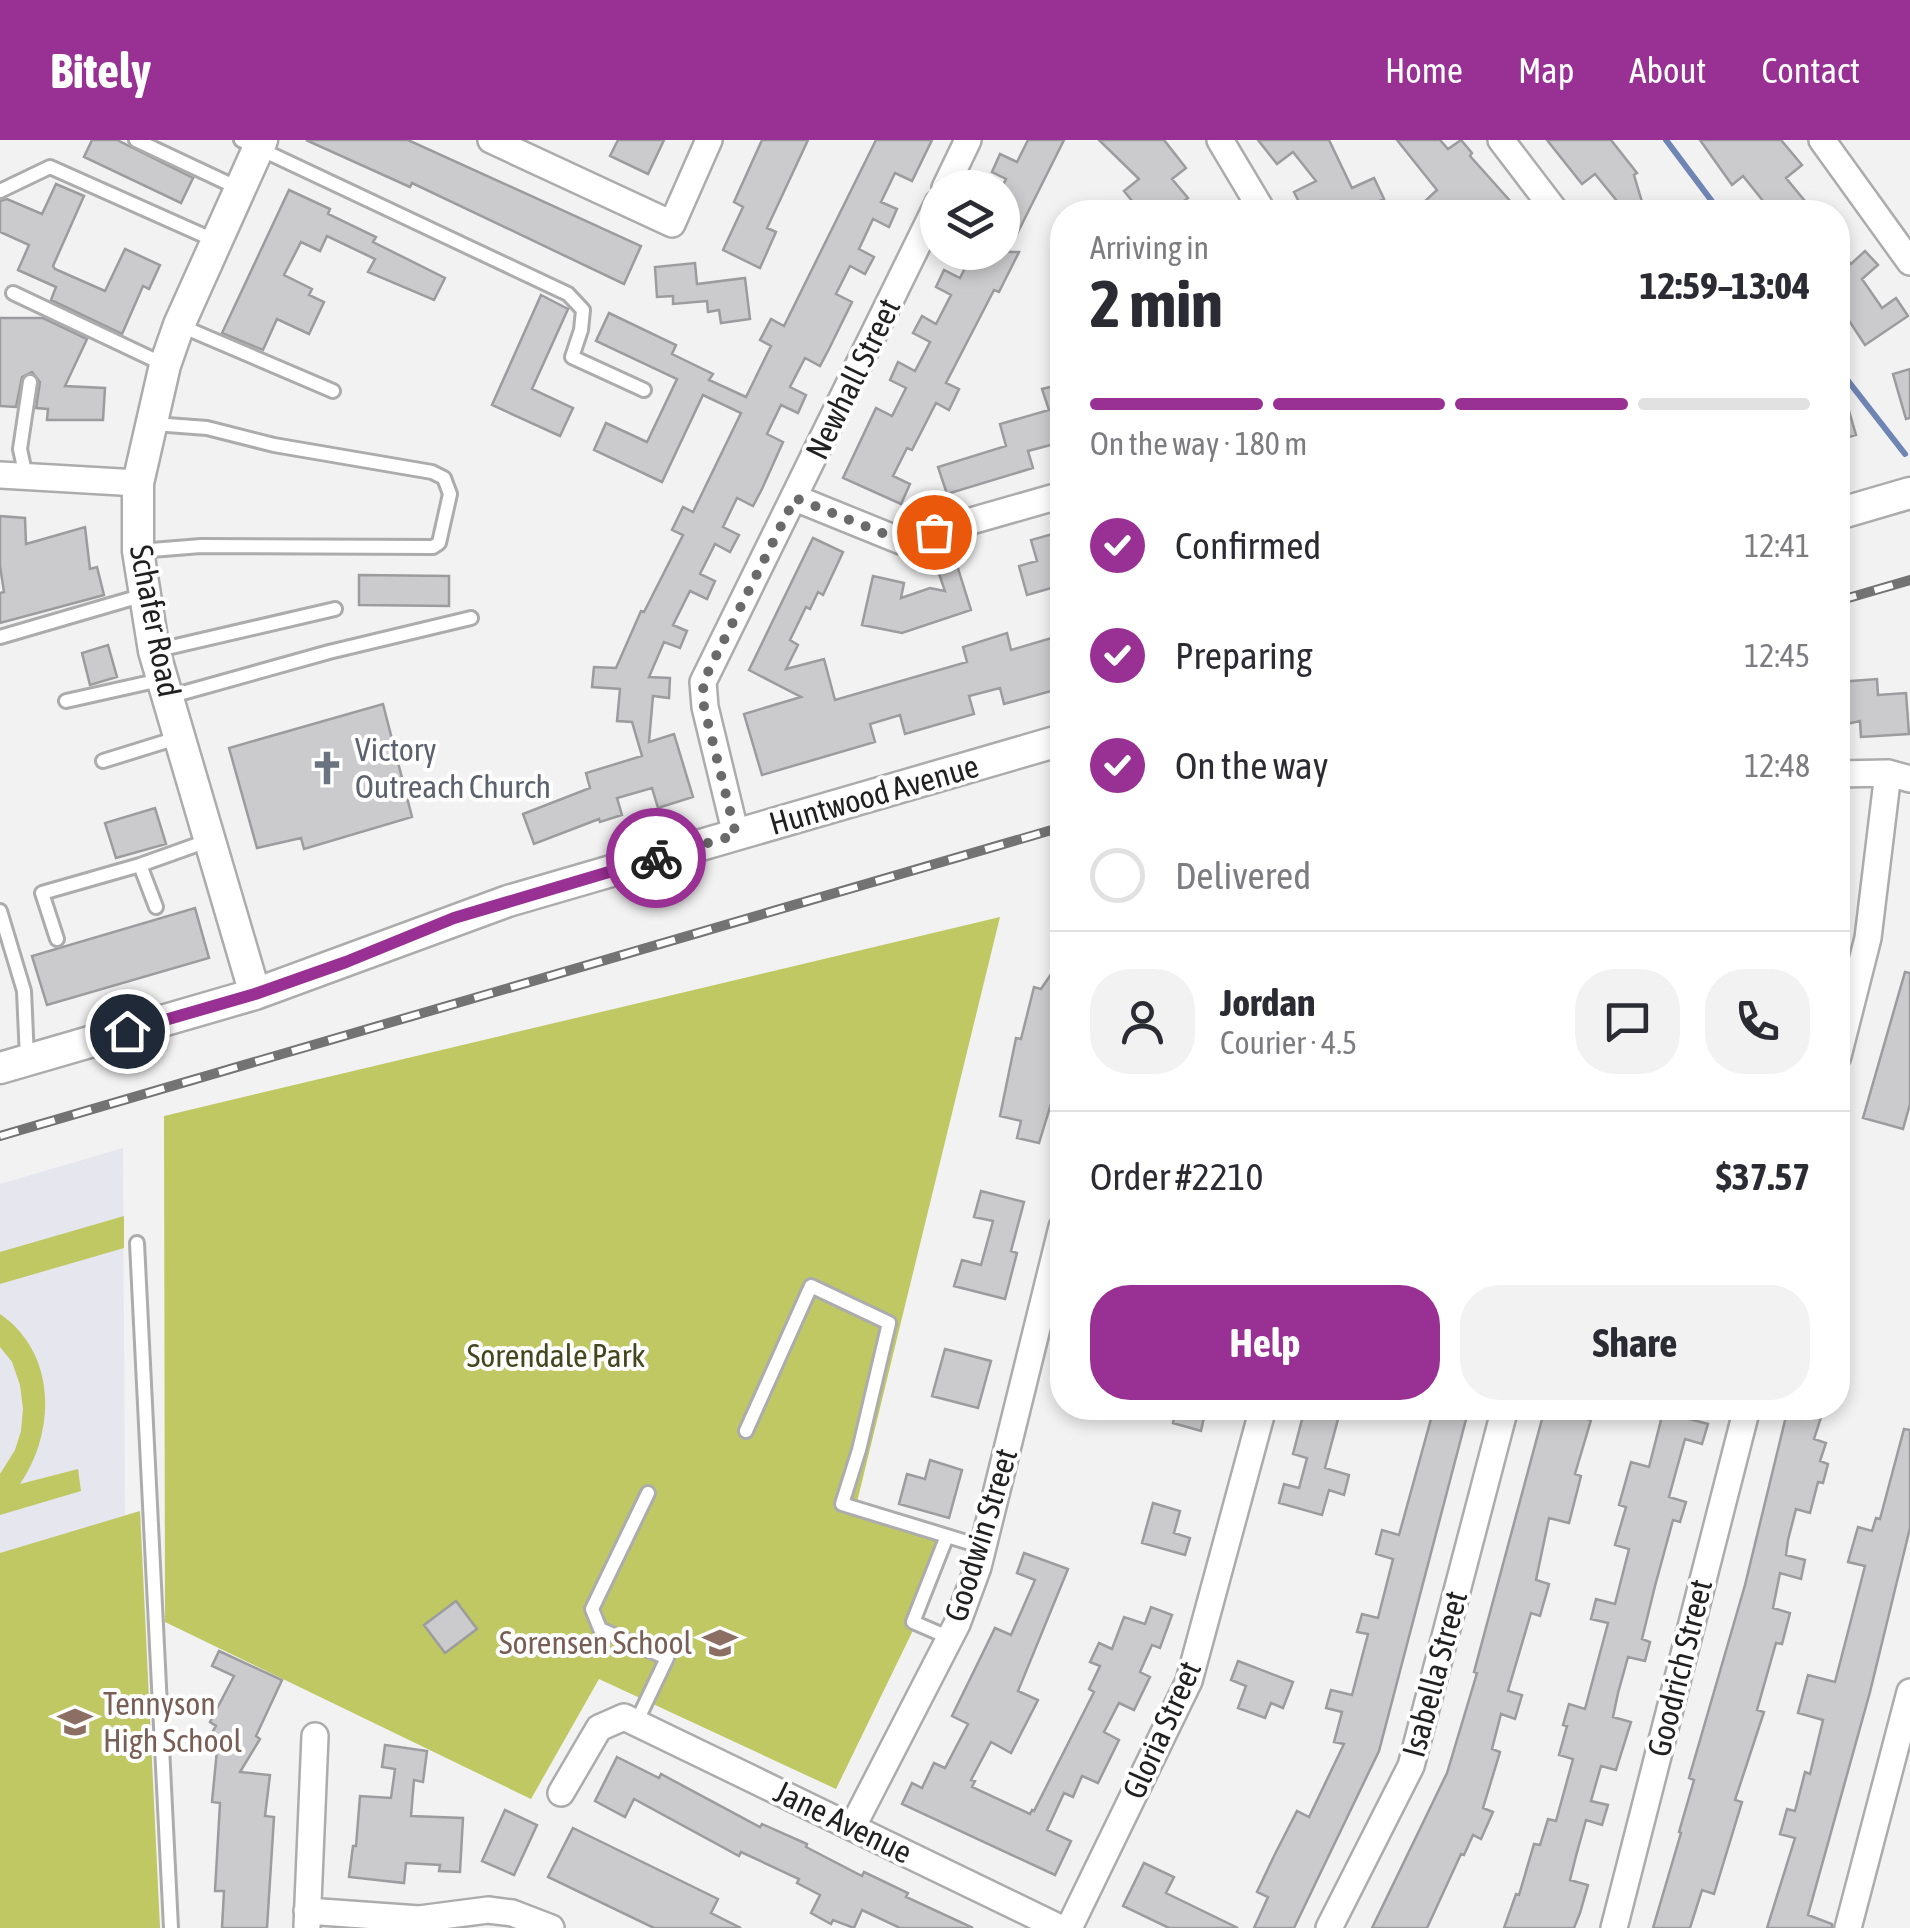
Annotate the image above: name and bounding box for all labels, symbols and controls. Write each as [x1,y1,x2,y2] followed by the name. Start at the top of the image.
[50,43,151,98] text: Bitely
[1385,50,1463,90] text: Home
[1518,50,1574,90] text: Map
[1629,50,1706,90] text: About
[1761,50,1860,90] text: Contact
[920,170,1020,270] map controls
[920,170,1020,270] button: layers
[1090,229,1209,266] text: Arriving in
[1640,264,1810,307] text: 12:59–13:04
[1090,266,1223,341] text: 2 min
[798,292,907,465] street label: Newhall Street
[1090,425,1307,462] text: On the way · 180 m
[892,490,977,575] pin
[907,505,962,560] icon: bag
[1090,518,1145,573] icon: check
[1175,524,1321,567] text: Confirmed
[1744,527,1810,564] text: 12:41
[123,542,188,700] street label: Schafer Road
[1090,628,1145,683] icon: check
[1175,634,1313,677] text: Preparing
[1744,637,1810,674] text: 12:45
[355,731,551,805] place label: Victory Outreach Church
[1090,738,1145,793] icon: check
[1175,744,1328,787] text: On the way
[765,747,983,842] street label: Huntwood Avenue
[1744,747,1810,784] text: 12:48
[308,749,346,787] church icon: Victory Outreach Church
[606,808,706,908] courier
[629,831,684,886] icon: bike
[1175,854,1311,897] text: Delivered
[1090,969,1195,1074] button: person
[1575,969,1680,1074] button: chat
[1705,969,1810,1074] button: phone
[1220,981,1315,1024] text: Jordan
[85,989,170,1074] pin
[100,1004,155,1059] icon: home
[1220,1024,1357,1061] text: Courier · 4.5
[1090,1155,1263,1198] text: Order #2210
[1716,1155,1810,1198] text: $37.57
[1090,1285,1440,1400] button: Help
[1460,1285,1810,1400] button: Share
[467,1337,645,1374] park label: Sorendale Park
[937,1444,1024,1626] street label: Goodwin Street
[1640,1576,1719,1760] street label: Goodrich Street
[1395,1587,1474,1761] street label: Isabella Street
[499,1624,693,1661] place label: Sorensen School
[701,1624,739,1662] school or university icon: Sorensen School
[1115,1655,1208,1804] street label: Gloria Street
[103,1685,242,1759] place label: Tennyson High School
[56,1703,94,1741] school or university icon: Tennyson High School
[769,1772,918,1871] street label: Jane Avenue

